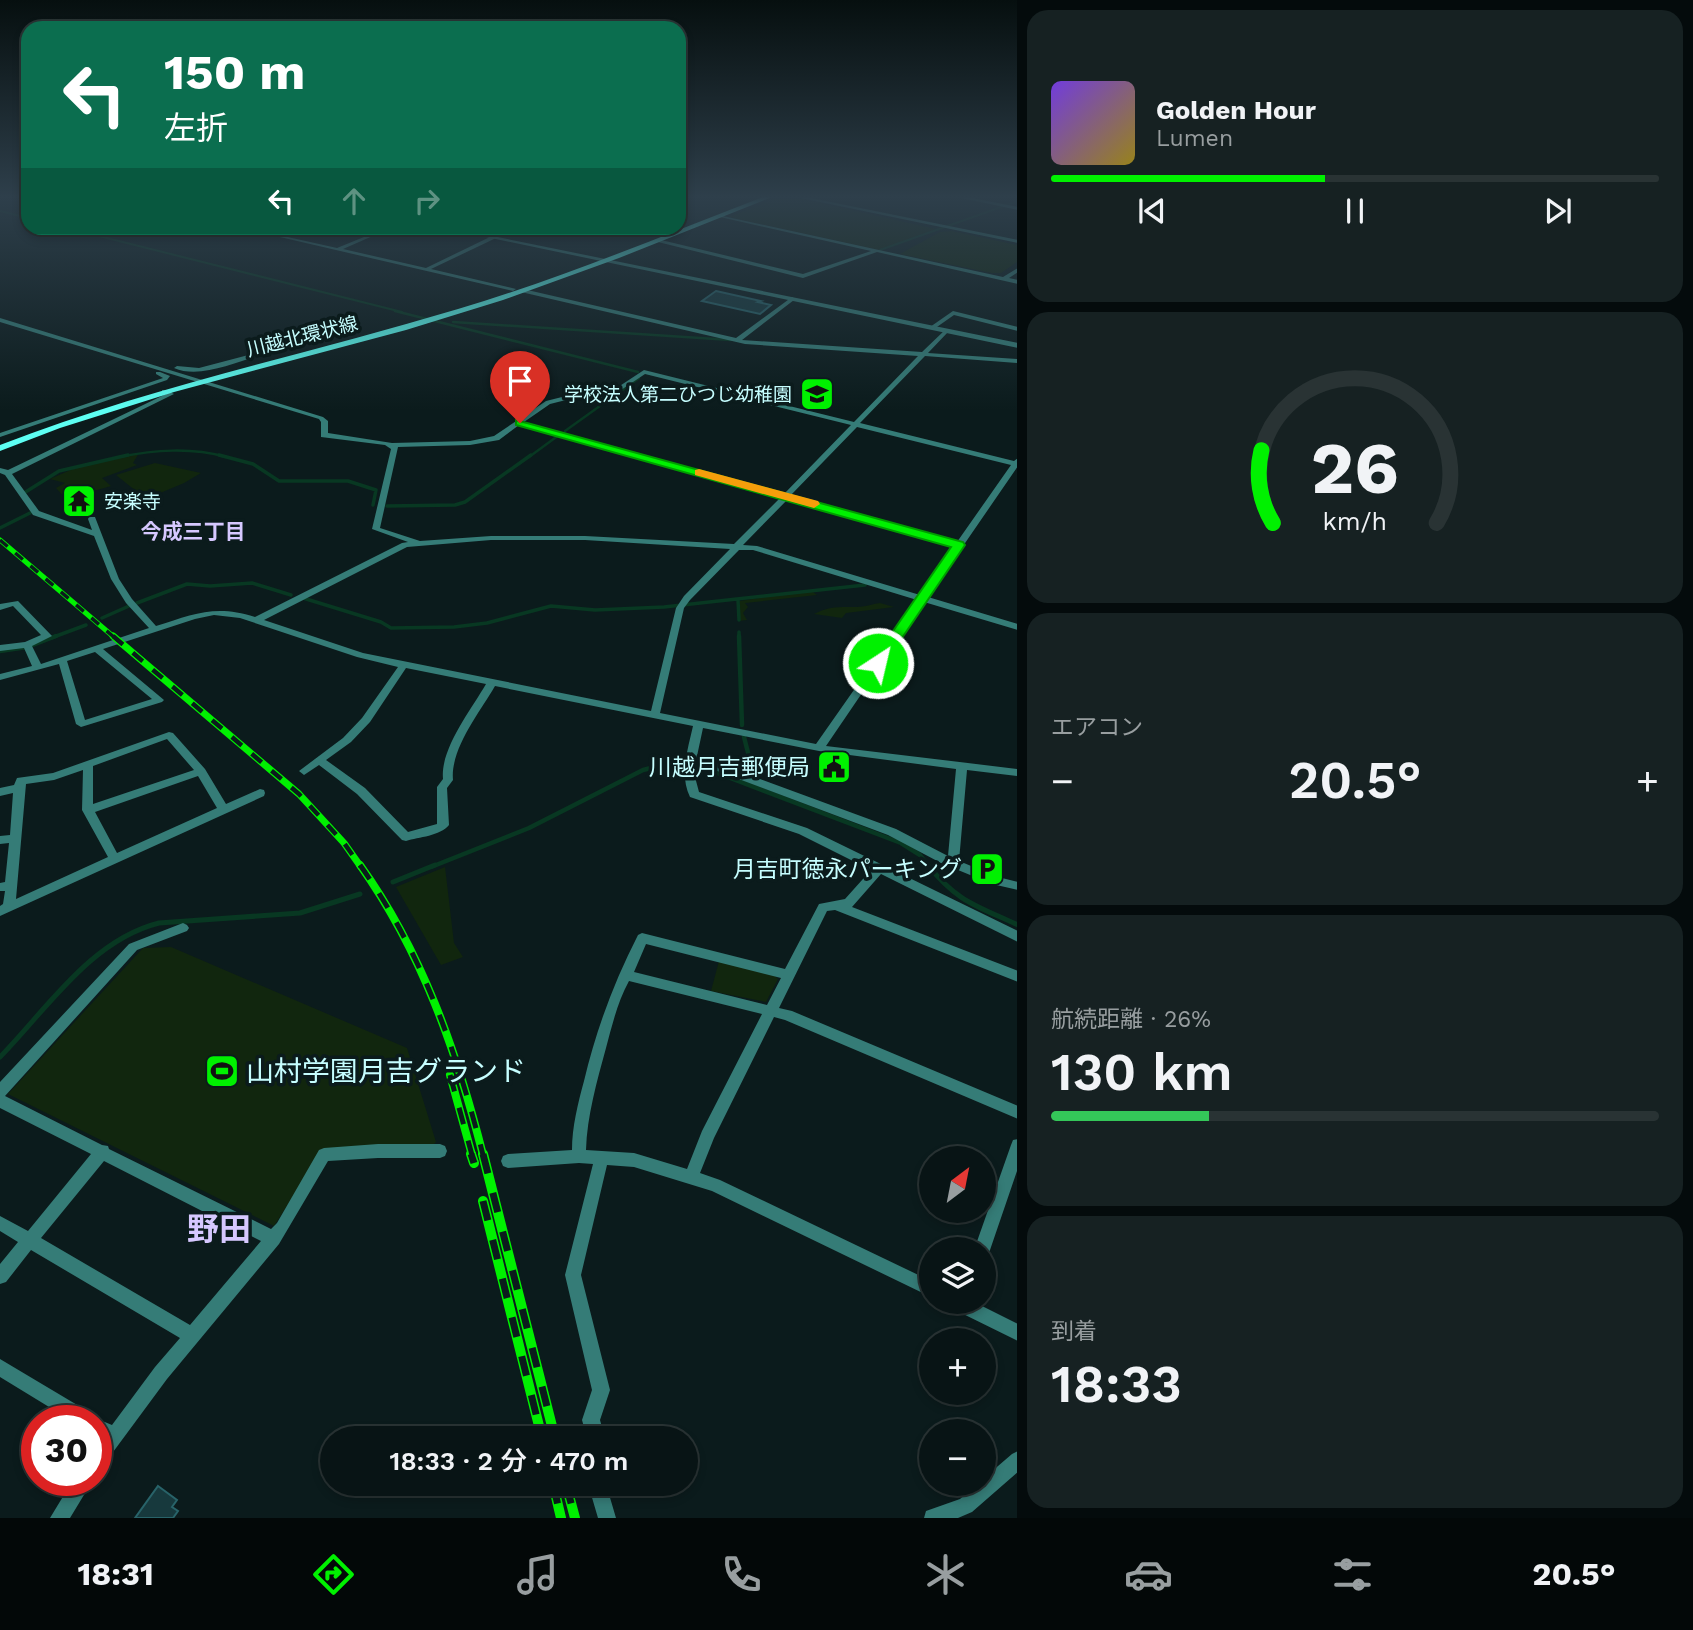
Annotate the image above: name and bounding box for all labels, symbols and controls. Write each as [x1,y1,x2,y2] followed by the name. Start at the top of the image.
[164,43,305,101] text: 150 m
[49,49,140,140] icon: left
[1156,95,1316,125] text: Golden Hour
[164,109,228,147] text: 左折
[1156,125,1233,152] text: Lumen
[262,182,300,220] icon: left
[335,182,373,220] icon: ahead
[408,182,446,220] icon: right
[1133,192,1171,230] icon: previous
[1336,192,1374,230] icon: pause
[1539,192,1577,230] icon: next
[244,312,360,361] street label: 川越北環状線
[490,351,550,423] pin
[501,362,539,400] icon: arrive
[798,375,836,413] school or university icon: 学校法人第二ひつじ幼稚園
[564,383,792,406] place label: 学校法人第二ひつじ幼稚園
[1311,426,1399,512] text: 26
[60,482,98,520] temple icon: 安楽寺
[104,490,161,513] place label: 安楽寺
[1323,507,1387,536] text: km/h
[141,519,246,544] district label: 今成三丁目
[841,626,915,700] position arrow
[1051,714,1143,741] text: エアコン
[815,748,853,786] public building icon: 川越月吉郵便局
[1289,750,1421,811] text: 20.5°
[649,754,810,781] place label: 川越月吉郵便局
[1051,759,1074,803] text: −
[1636,759,1659,803] text: +
[968,850,1006,888] parking icon: 月吉町徳永パーキング
[733,856,962,883] place label: 月吉町徳永パーキング
[1051,1006,1211,1033] text: 航続距離 · 26%
[1051,1042,1233,1103] text: 130 km
[203,1052,241,1090] sports icon: 山村学園月吉グランド
[246,1055,526,1088] place label: 山村学園月吉グランド
[919,1146,996,1223] north arrow
[919,1146,996,1496] map controls
[187,1210,251,1248] district label: 野田
[919,1237,996,1314] button: layers
[1051,1318,1097,1345] text: 到着
[919,1328,996,1405] button: +
[1051,1354,1182,1415] text: 18:33
[21,1405,112,1496] speed limit sign: 30
[919,1419,996,1496] button: −
[390,1446,628,1476] text: 18:33 · 2 分 · 470 m
[309,1550,358,1599] icon: directions
[513,1550,562,1599] icon: music
[717,1550,766,1599] icon: phone
[921,1550,970,1599] icon: climate
[1124,1550,1173,1599] icon: car
[1328,1550,1377,1599] icon: filters
[77,1555,154,1593] text: 18:31
[1532,1555,1615,1593] text: 20.5°

